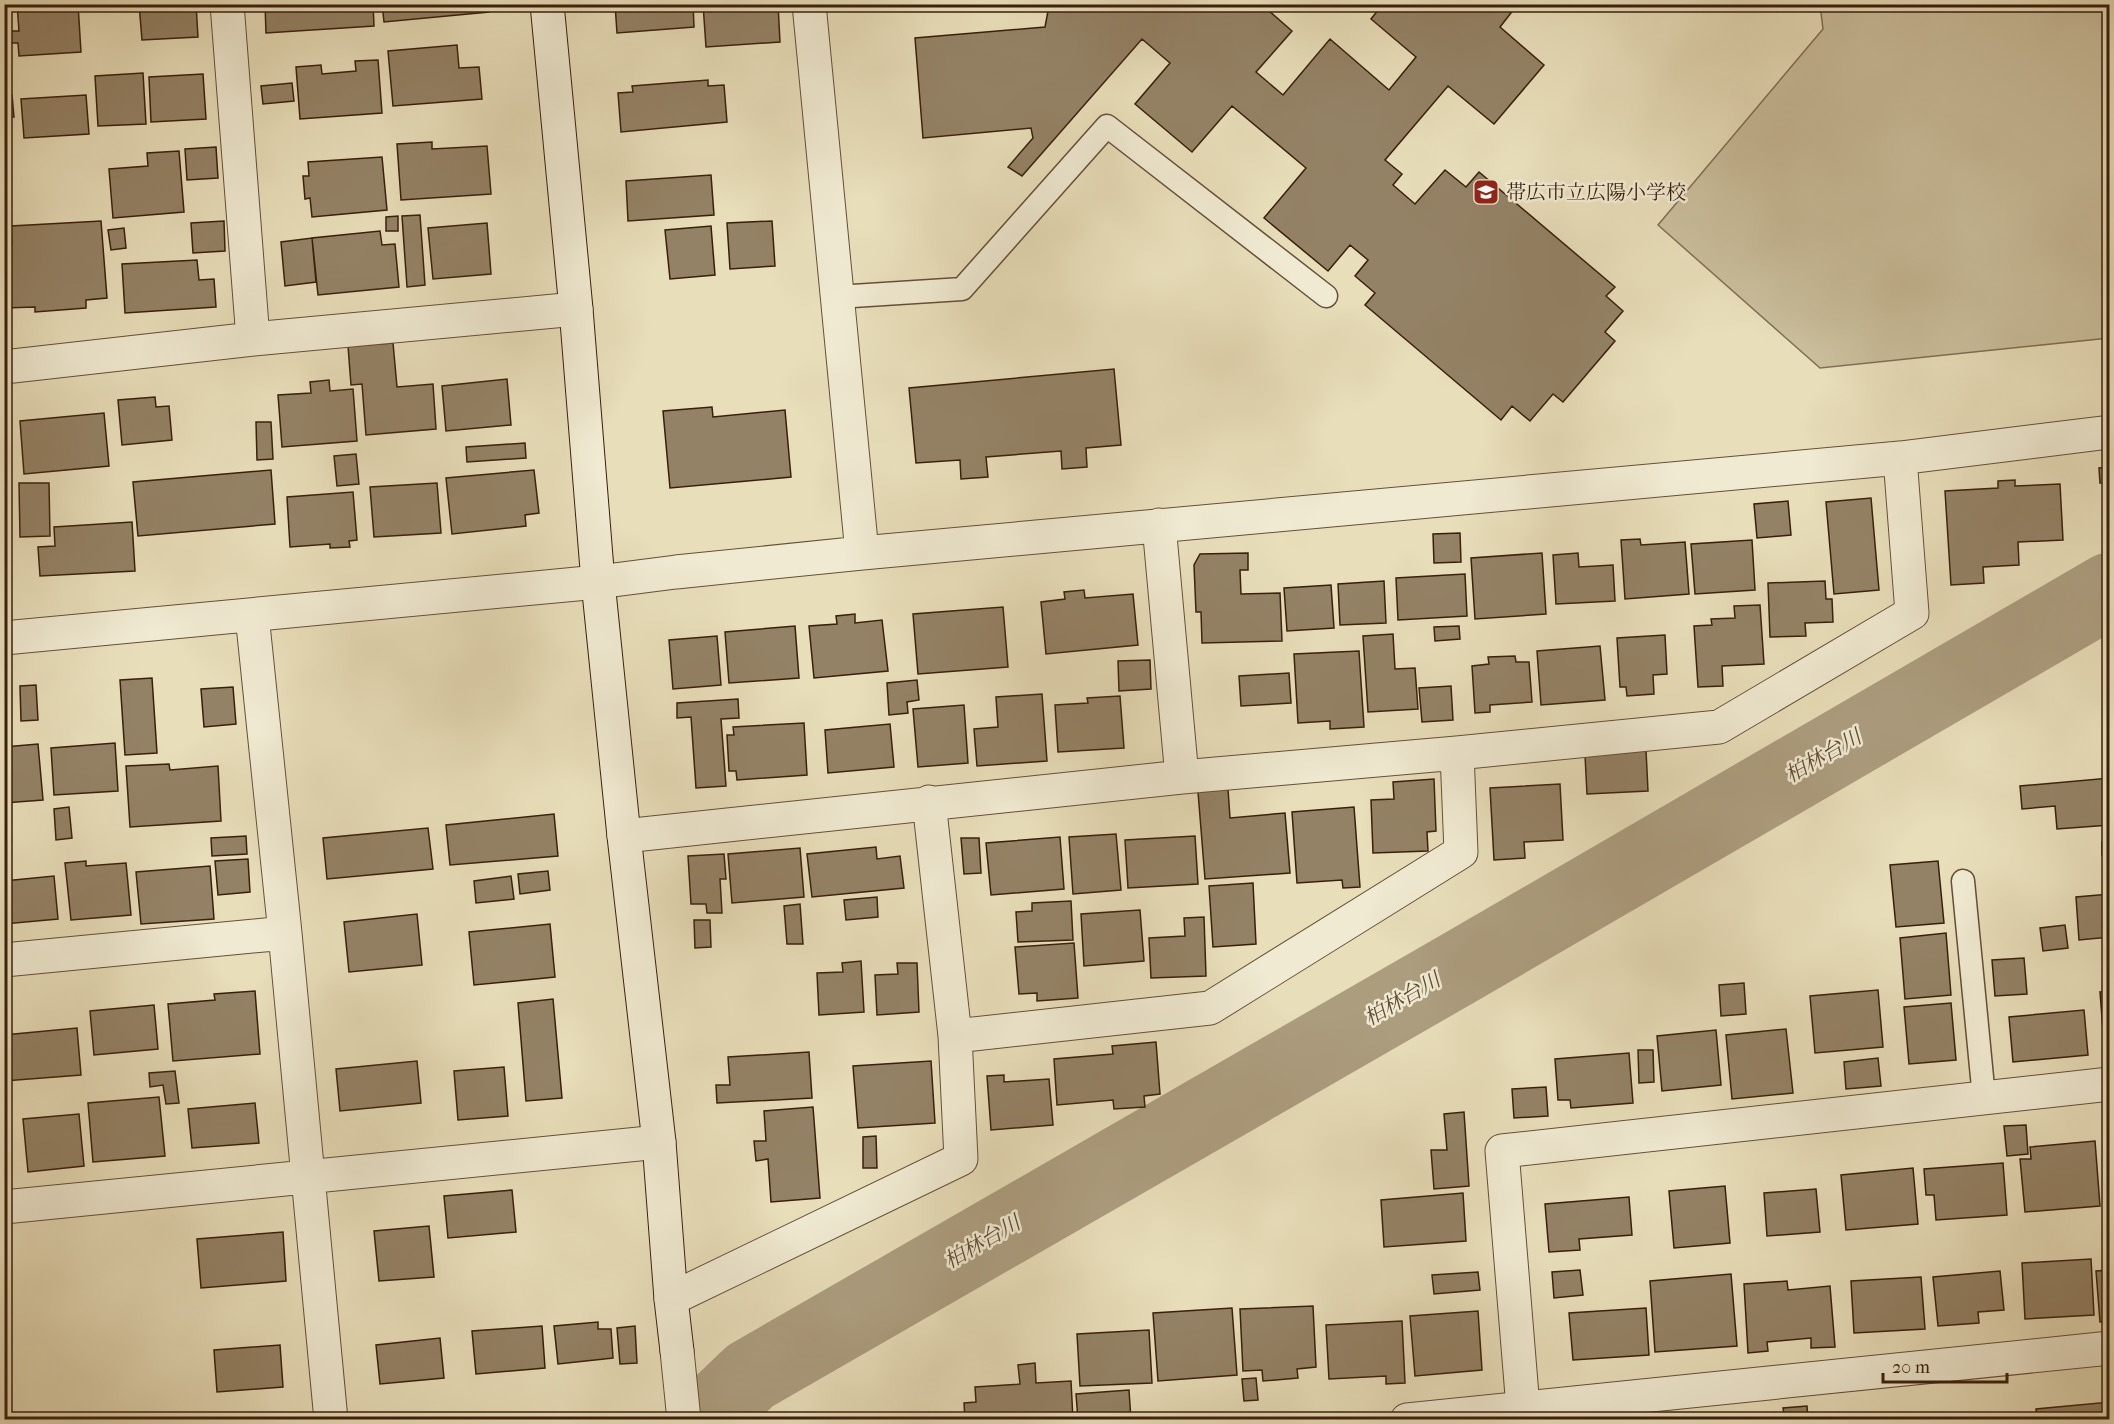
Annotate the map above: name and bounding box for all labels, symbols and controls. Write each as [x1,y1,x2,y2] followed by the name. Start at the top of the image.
[1471,177,1501,207] school or university icon: 帯広市立広陽小学校
[1506,181,1686,204] place label: 帯広市立広陽小学校
[1781,724,1867,787] water label: 柏林台川
[1360,967,1446,1030] water label: 柏林台川
[940,1210,1026,1273] water label: 柏林台川
[1883,1346,2008,1384] scale bar
[1892,1357,1930,1378] text: 20 m

